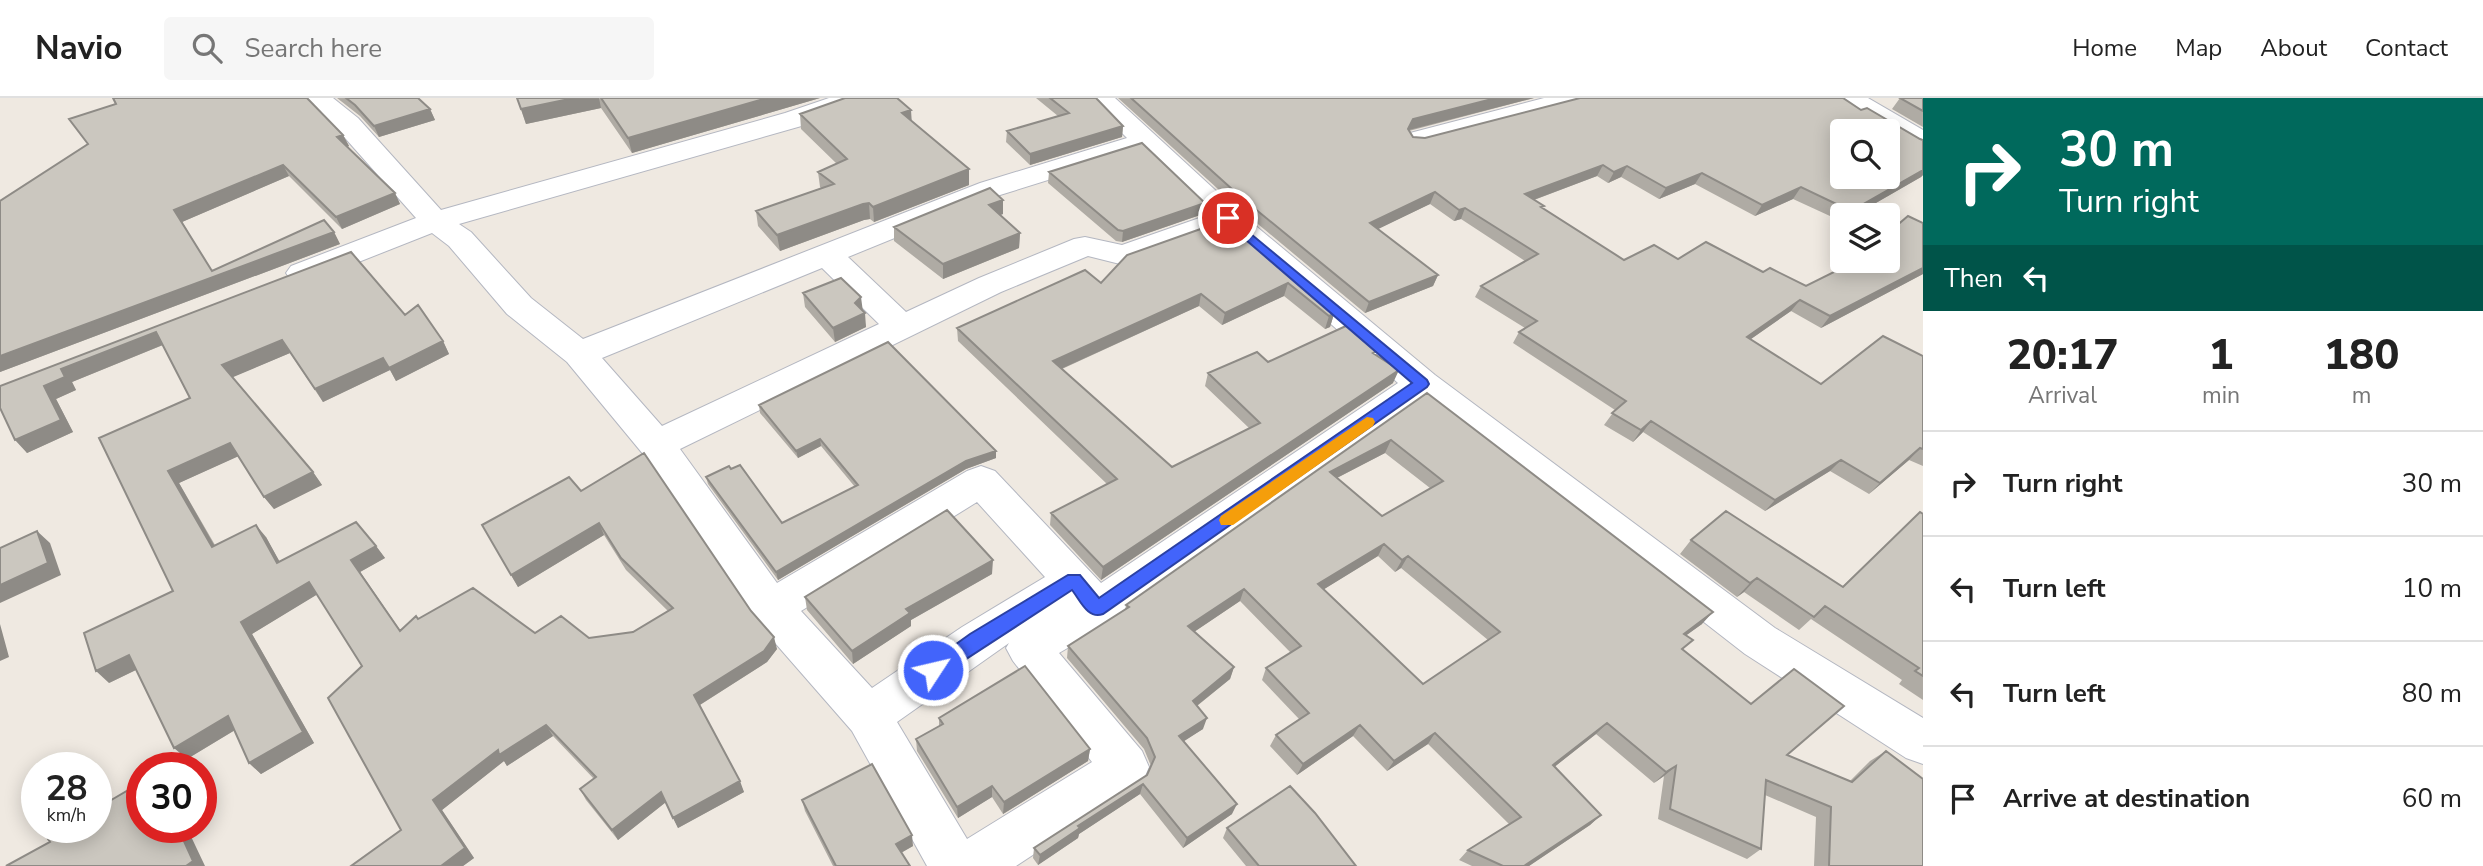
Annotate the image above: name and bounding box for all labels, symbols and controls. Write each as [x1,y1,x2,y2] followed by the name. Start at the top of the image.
[164,17,654,80] search box
[35,26,122,71] text: Navio
[188,29,226,67] icon: search
[244,31,382,66] text: Search here
[2072,32,2137,64] text: Home
[2175,32,2222,64] text: Map
[2260,32,2327,64] text: About
[2365,32,2448,64] text: Contact
[2059,116,2174,183] text: 30 m
[1830,119,1900,273] map controls
[1830,119,1900,189] button: search
[1944,126,2035,217] icon: right
[2059,180,2199,223] text: Turn right
[1198,188,1258,248] pin
[1209,199,1247,237] icon: arrive
[1830,203,1900,273] button: layers
[2017,259,2055,297] icon: left
[1944,261,2003,296] text: Then
[2007,327,2118,384] text: 20:17
[2208,327,2234,384] text: 1
[2324,327,2399,384] text: 180
[2028,380,2097,411] text: Arrival
[2202,380,2240,411] text: min
[2352,380,2371,411] text: m
[1944,465,1982,503] icon: right
[2003,466,2122,501] text: Turn right
[2402,466,2462,501] text: 30 m
[1944,570,1982,608] icon: left
[2003,571,2106,606] text: Turn left
[2402,571,2462,606] text: 10 m
[896,633,970,707] position arrow
[1944,675,1982,713] icon: left
[2003,676,2106,711] text: Turn left
[2402,676,2462,711] text: 80 m
[126,752,217,843] speed limit sign: 30
[45,765,88,812] text: 28
[1944,780,1982,818] icon: arrive
[2003,781,2250,816] text: Arrive at destination
[2402,781,2462,816] text: 60 m
[47,803,86,827] text: km/h

